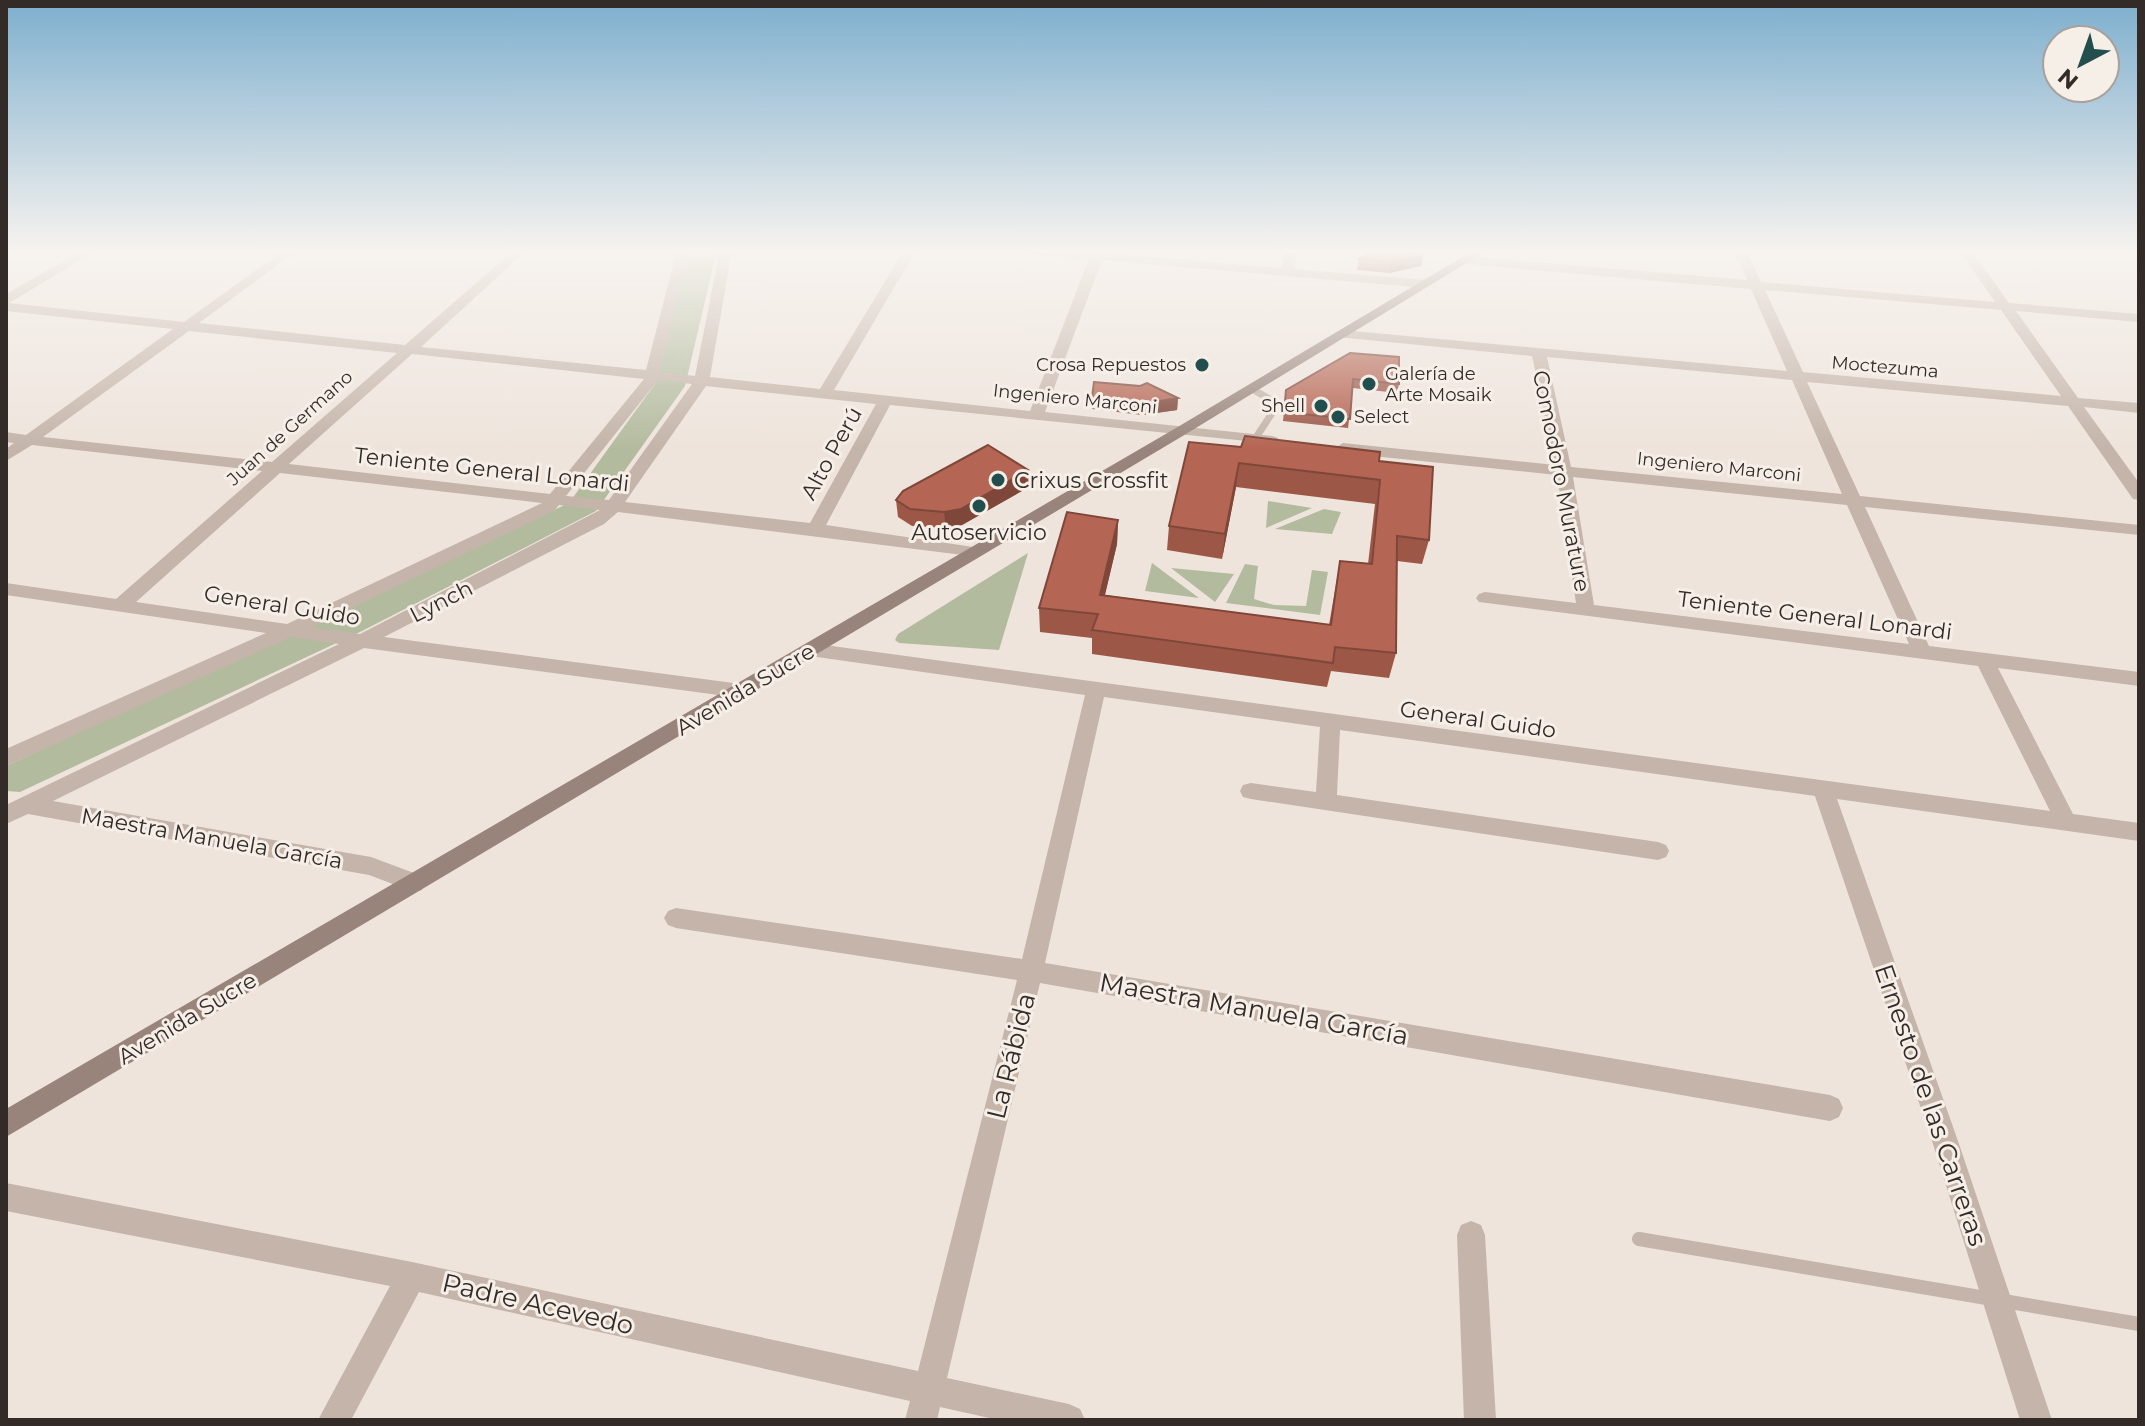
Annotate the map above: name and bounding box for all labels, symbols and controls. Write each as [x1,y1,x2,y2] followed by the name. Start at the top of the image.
[2041,24,2121,104] north arrow
[2053,63,2084,95] text: N
[1831,351,1939,383] street label: Moctezuma
[1036,354,1186,376] place label: Crosa Repuestos
[1193,356,1211,374] marker: Crosa Repuestos
[1385,363,1492,406] place label: Galería de Arte Mosaik
[222,366,357,491] street label: Juan de Germano
[1527,368,1596,594] street label: Comodoro Murature
[1360,375,1378,393] marker: Galería de Arte Mosaik
[992,379,1158,419] street label: Ingeniero Marconi
[1261,395,1305,417] place label: Shell
[1312,397,1330,415] marker: Shell
[795,402,868,504] street label: Alto Perú
[1354,406,1409,428] place label: Select
[1329,408,1347,426] marker: Select
[353,442,631,497] street label: Teniente General Lonardi
[1636,447,1802,487] street label: Ingeniero Marconi
[1014,467,1169,494] place label: Crixus Crossfit
[989,471,1007,489] marker: Crixus Crossfit
[970,497,988,515] marker: Autoservicio
[911,519,1047,546] place label: Autoservicio
[405,574,477,629] street label: Lynch
[202,580,362,631] street label: General Guido
[1676,585,1954,646] street label: Teniente General Lonardi
[671,637,820,741] street label: Avenida Sucre
[1398,695,1558,744] street label: General Guido
[79,802,345,875] street label: Maestra Manuela García
[1868,960,1994,1250] street label: Ernesto de las Carreras
[113,966,262,1070] street label: Avenida Sucre
[1097,966,1411,1052] street label: Maestra Manuela García
[980,990,1042,1122] street label: La Rábida
[439,1266,637,1342] street label: Padre Acevedo

